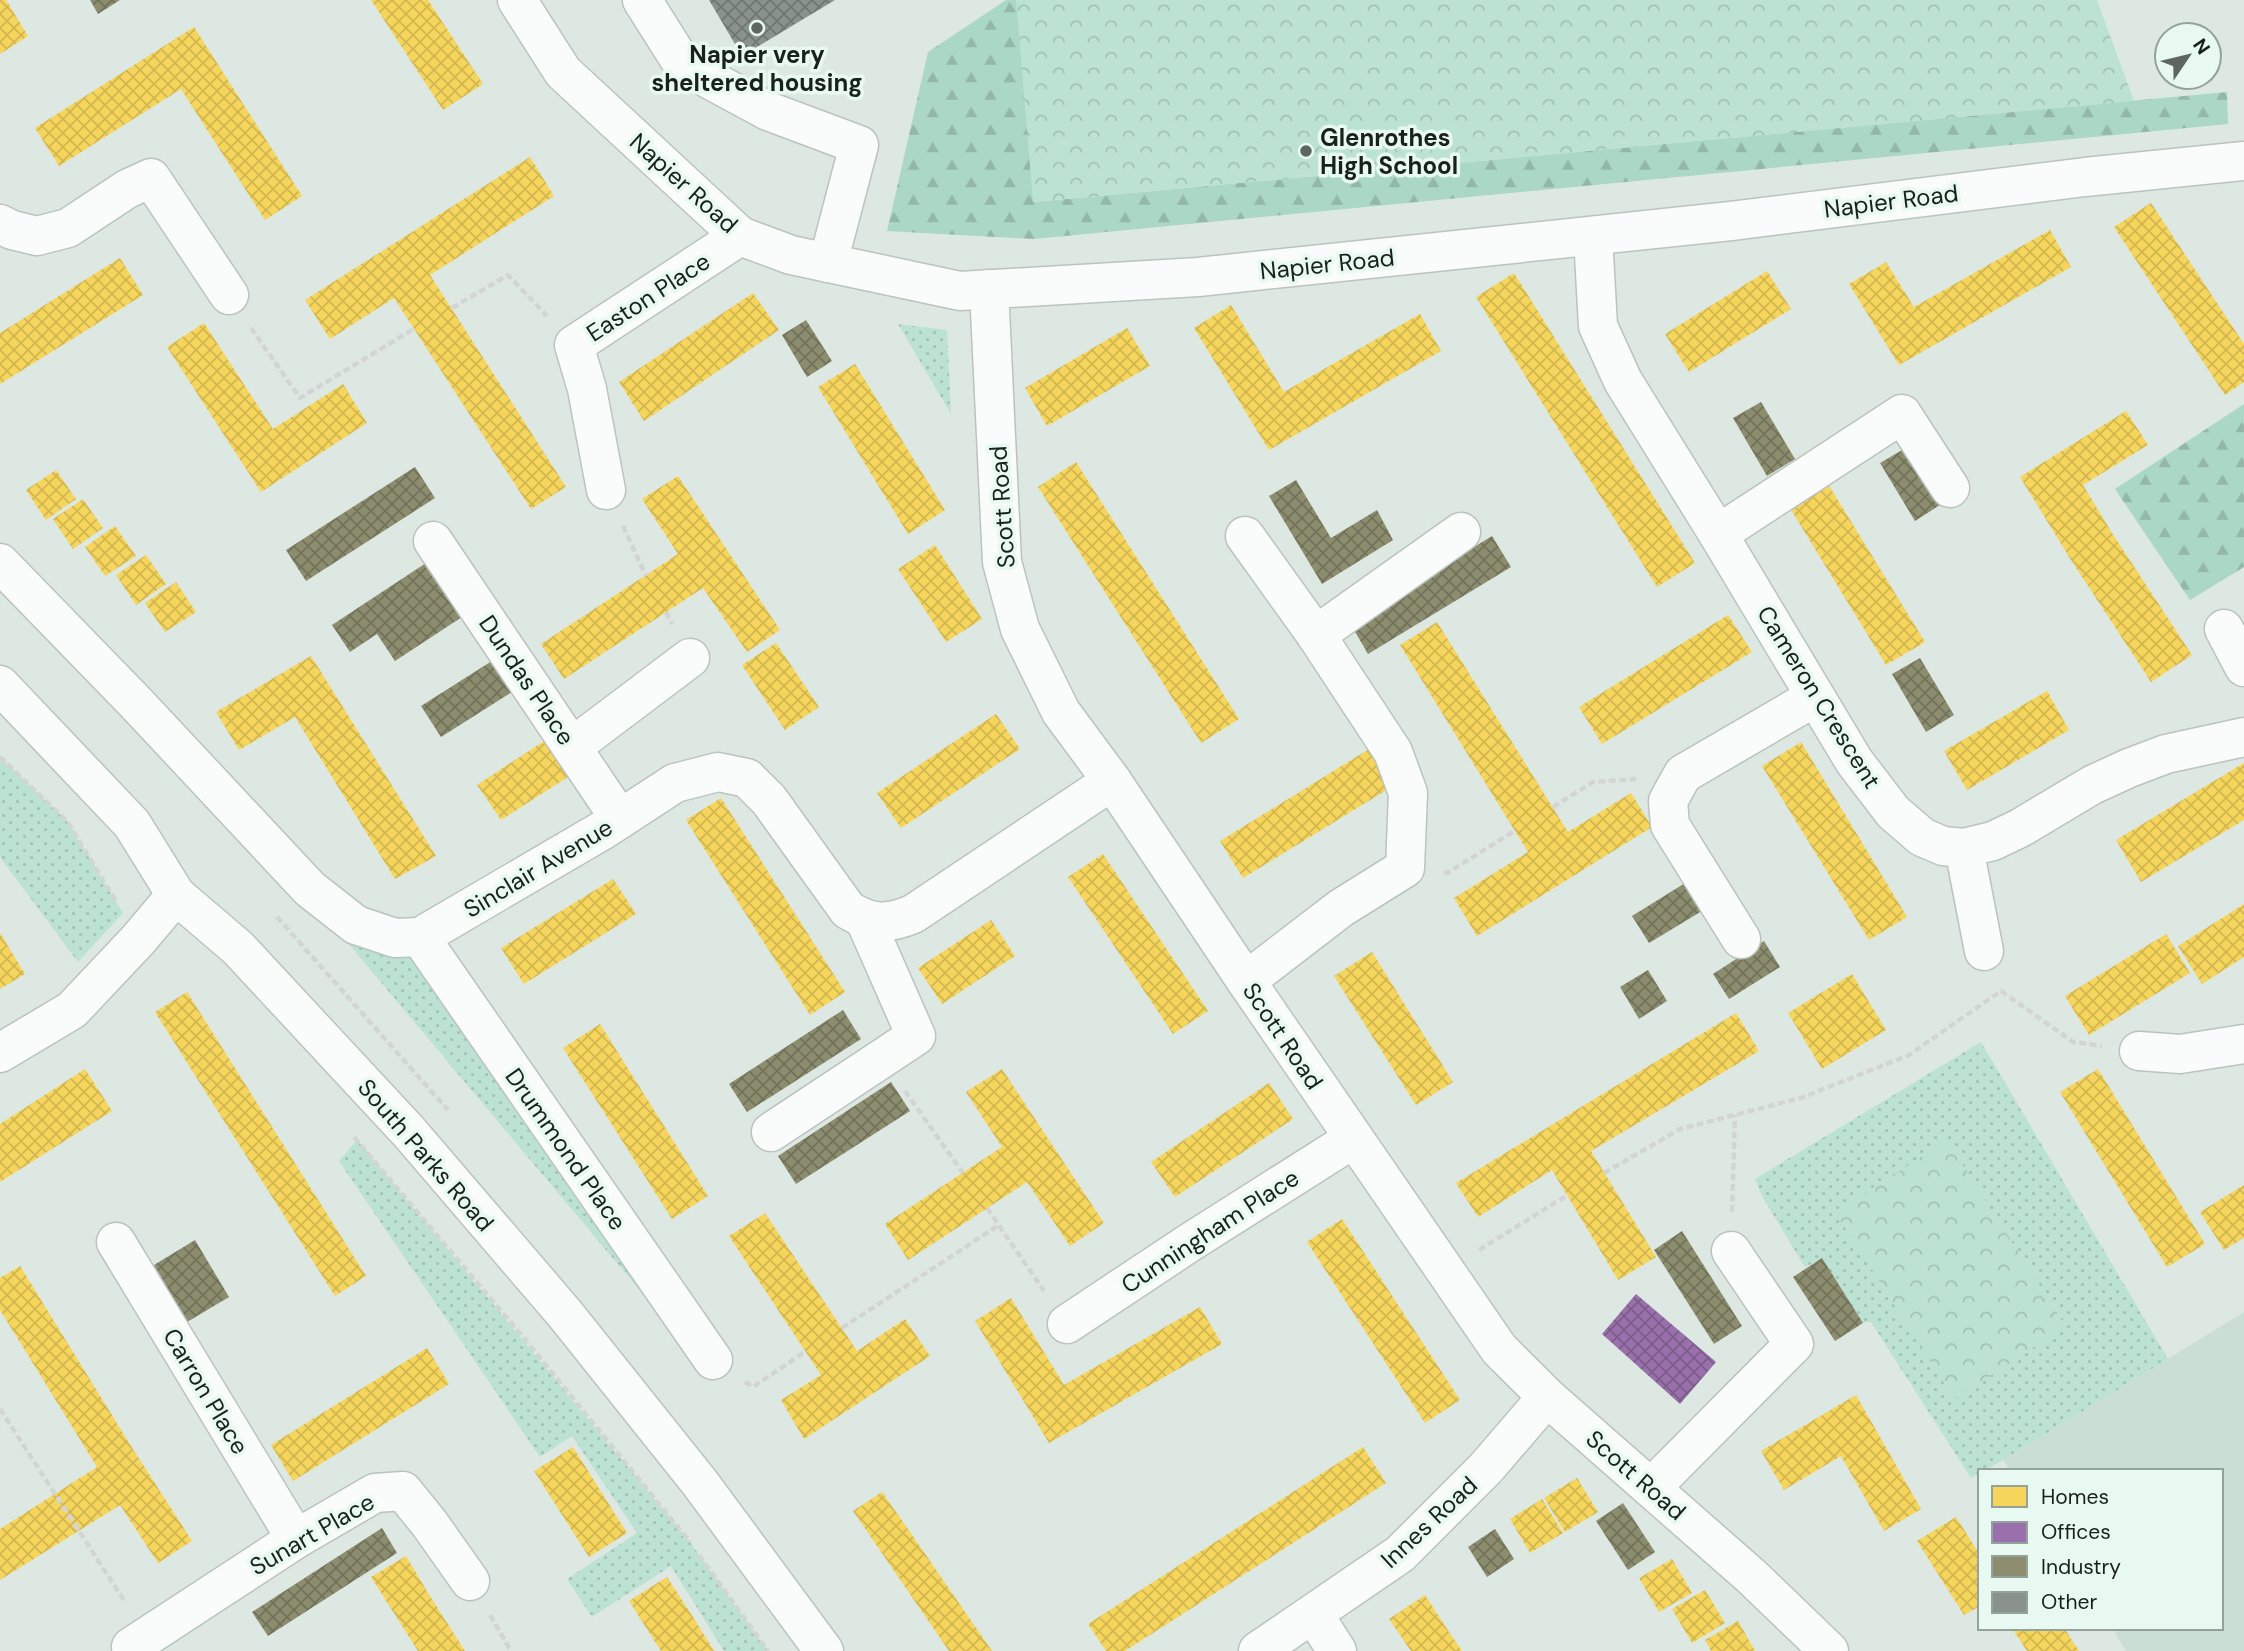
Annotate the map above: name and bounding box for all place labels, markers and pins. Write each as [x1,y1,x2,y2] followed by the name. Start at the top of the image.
[749,20,765,36] marker: Napier very sheltered housing
[651,39,863,98] place label: Napier very sheltered housing
[1320,122,1458,181] place label: Glenrothes High School
[1298,143,1314,159] marker: Glenrothes High School

